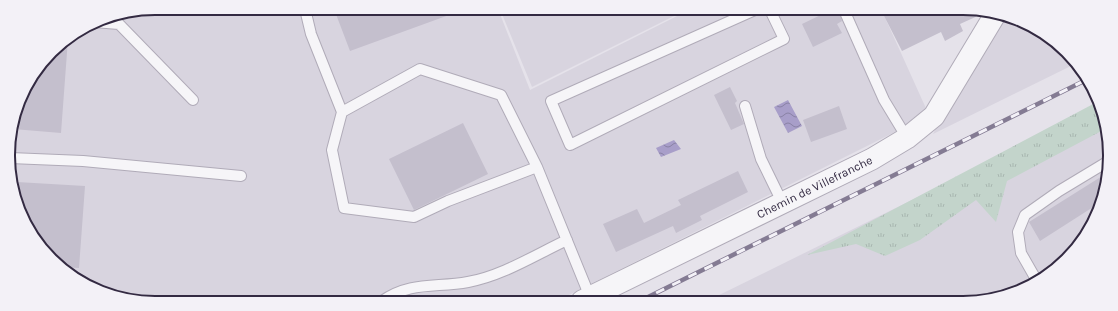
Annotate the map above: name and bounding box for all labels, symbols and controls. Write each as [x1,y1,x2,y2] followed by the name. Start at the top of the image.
[754,153,875,221] street label: Chemin de Villefranche

